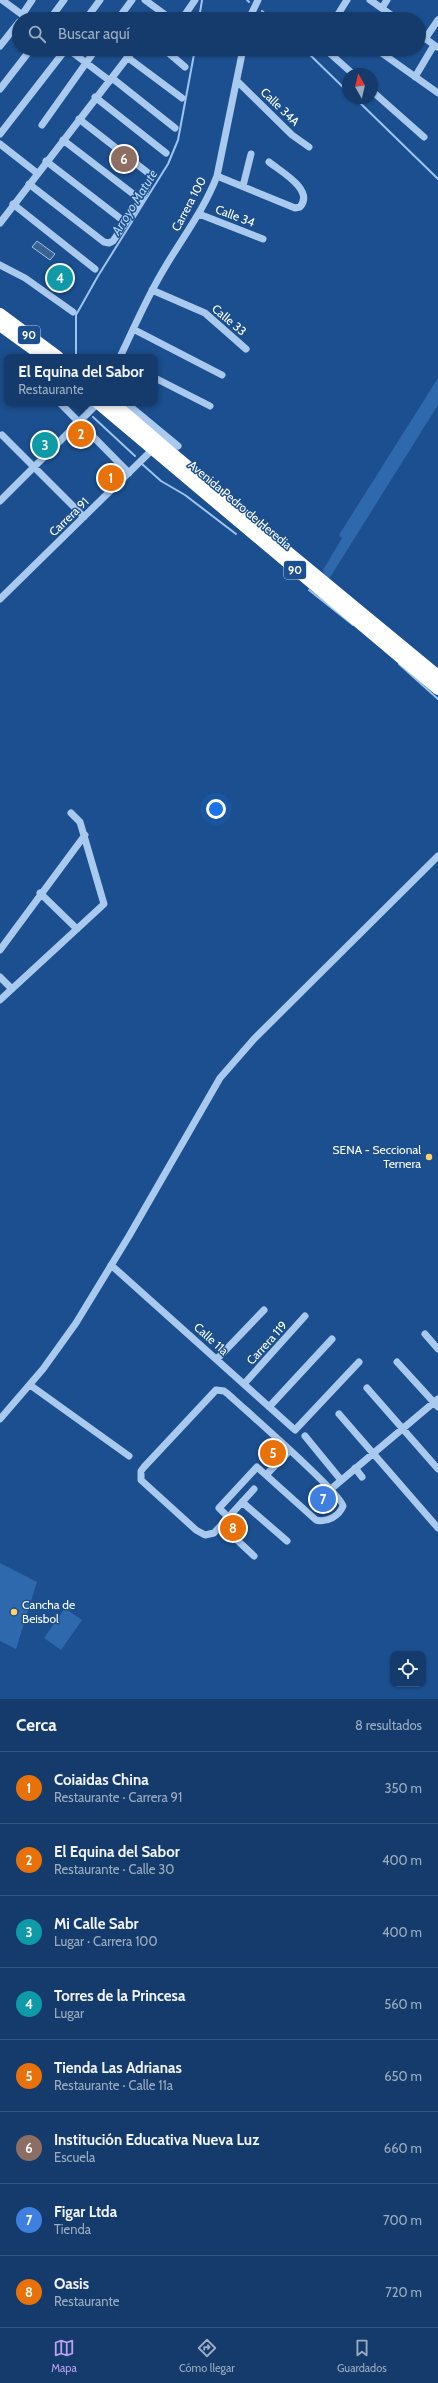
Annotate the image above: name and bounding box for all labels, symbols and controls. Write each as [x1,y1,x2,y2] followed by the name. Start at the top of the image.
[12,12,426,56] search box
[26,23,48,45] icon: search
[58,25,130,43] text: Buscar aquí
[342,68,378,104] north arrow
[258,84,303,129] street label: Calle 34A
[111,144,137,174] pin: 6
[107,166,160,238] water label: Arroyo Matute
[168,174,209,234] street label: Carrera 100
[213,201,257,230] street label: Calle 34
[47,263,73,293] pin: 4
[209,301,250,338] street label: Calle 33
[18,326,40,344] road number: 90
[4,354,158,406] popup
[18,363,144,381] text: El Equina del Sabor
[18,381,84,397] text: Restaurante
[68,419,94,449] pin: 2
[32,430,58,460] pin: 3
[186,457,295,552] street label: Avenida Pedro de Heredia
[98,463,124,493] pin: 1
[46,494,92,539] street label: Carrera 91
[284,561,306,579] road number: 90
[206,799,226,819] your location
[333,1142,421,1171] place label: SENA - Seccional Ternera
[424,1152,434,1162] marker: SENA - Seccional Ternera
[243,1318,290,1368] street label: Carrera 119
[191,1319,232,1358] street label: Calle 11a
[260,1438,286,1468] pin: 5
[310,1484,336,1514] pin: 7
[220,1513,246,1543] pin: 8
[22,1597,75,1626] place label: Cancha de Beisbol
[9,1607,19,1617] marker: Cancha de Beisbol
[390,1651,426,1687] map controls
[390,1651,426,1687] button: locate
[16,1715,57,1735] text: Cerca
[355,1717,422,1733] text: 8 resultados
[54,1771,149,1789] text: Coiaidas China
[27,1780,31,1796] text: 1
[385,1780,422,1796] text: 350 m
[54,1789,182,1805] text: Restaurante · Carrera 91
[54,1843,180,1861] text: El Equina del Sabor
[26,1852,32,1868] text: 2
[382,1852,422,1868] text: 400 m
[54,1861,174,1877] text: Restaurante · Calle 30
[54,1915,139,1933] text: Mi Calle Sabr
[25,1924,33,1940] text: 3
[382,1924,422,1940] text: 400 m
[54,1933,158,1949] text: Lugar · Carrera 100
[54,1987,185,2005] text: Torres de la Princesa
[25,1996,33,2012] text: 4
[384,1996,422,2012] text: 560 m
[54,2005,84,2021] text: Lugar
[54,2059,182,2077] text: Tienda Las Adrianas
[26,2068,32,2084] text: 5
[384,2068,422,2084] text: 650 m
[54,2077,173,2093] text: Restaurante · Calle 11a
[54,2131,259,2149] text: Institución Educativa Nueva Luz
[25,2140,33,2156] text: 6
[384,2140,422,2156] text: 660 m
[54,2149,95,2165] text: Escuela
[54,2203,117,2221] text: Figar Ltda
[26,2212,32,2228] text: 7
[383,2212,422,2228] text: 700 m
[54,2221,91,2237] text: Tienda
[54,2275,89,2293] text: Oasis
[25,2284,33,2300] text: 8
[385,2284,422,2300] text: 720 m
[54,2293,119,2309] text: Restaurante
[51,2337,77,2375] tab: Mapa
[179,2337,235,2375] tab: Cómo llegar
[337,2337,387,2375] tab: Guardados

